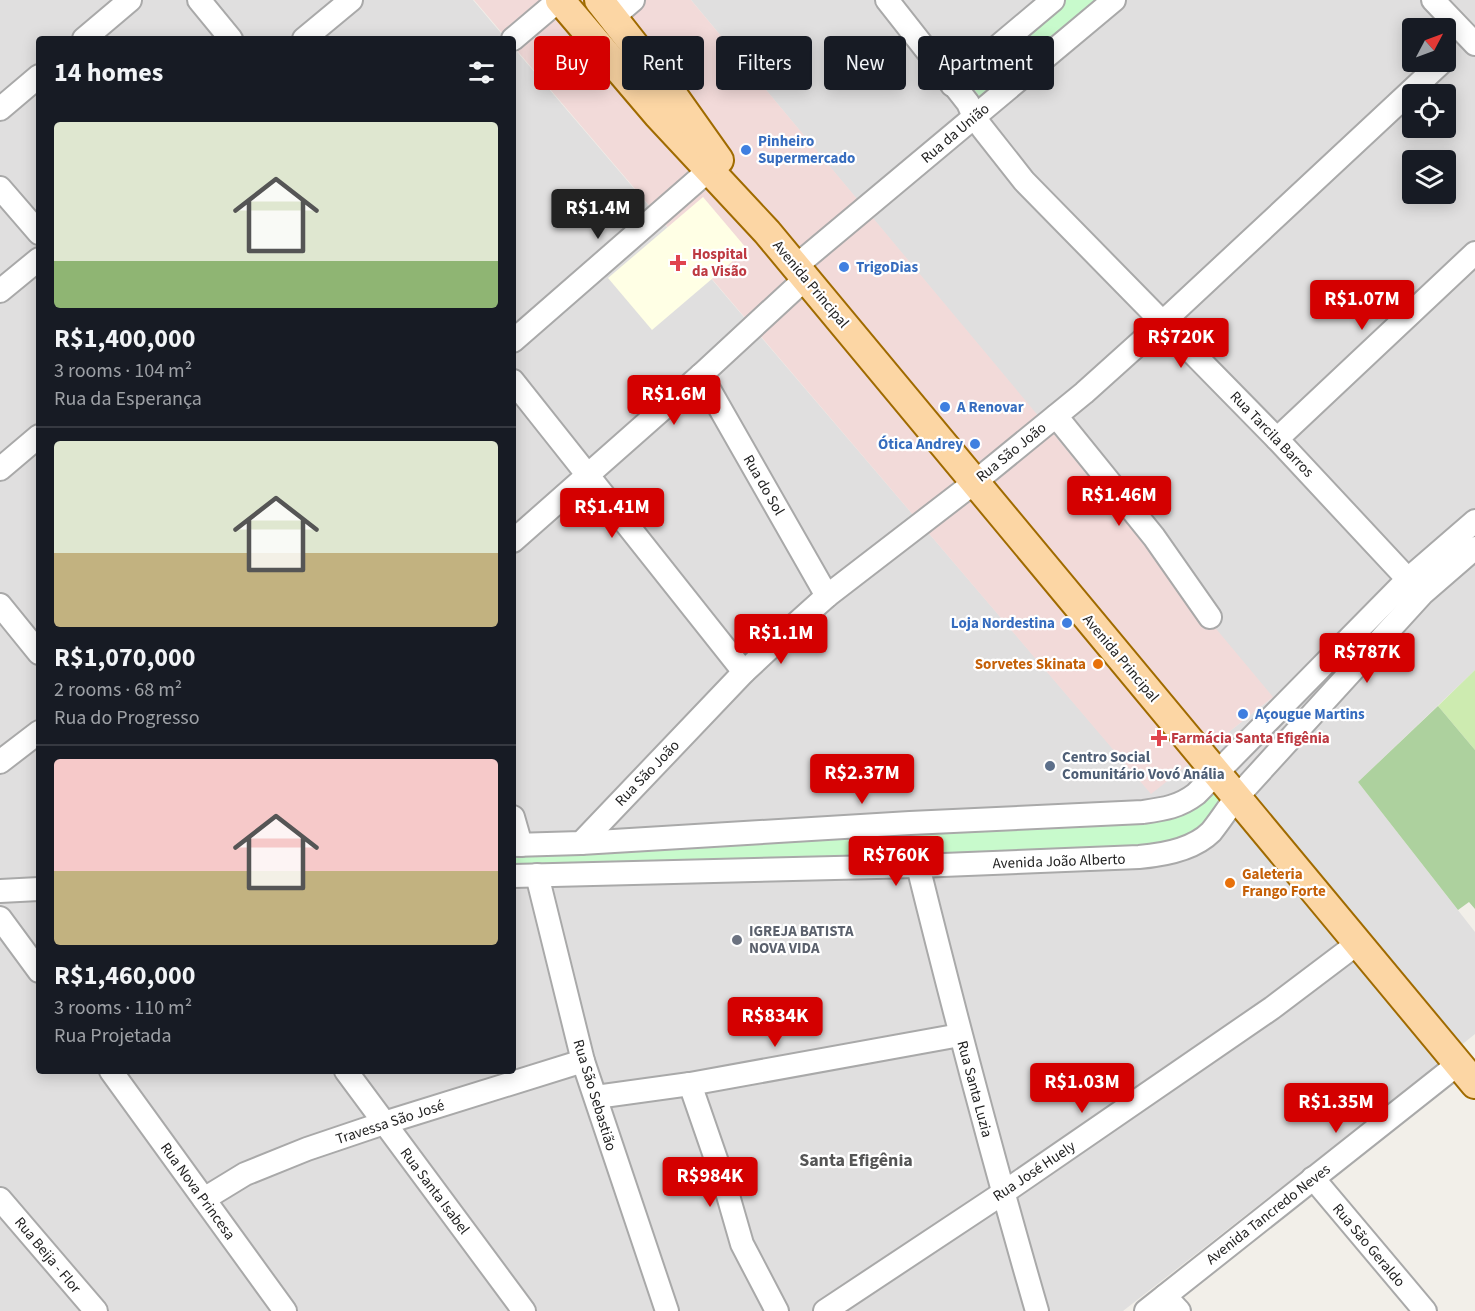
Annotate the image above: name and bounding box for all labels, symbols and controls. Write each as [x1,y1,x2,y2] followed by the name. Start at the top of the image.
[1402,18,1456,72] north arrow
[1402,18,1456,204] map controls
[534,36,610,90] chip: Buy
[622,36,704,90] chip: Rent
[716,36,812,90] chip: Filters
[824,36,906,90] chip: New
[918,36,1054,90] chip: Apartment
[54,54,163,91] text: 14 homes
[465,56,498,89] icon: filters
[1402,84,1456,138] button: locate
[917,99,994,168] street label: Rua da União
[758,131,855,169] place label: Pinheiro Supermercado
[739,143,753,157] marker: Pinheiro Supermercado
[1402,150,1456,204] button: layers
[222,161,330,269] icon: home
[549,189,647,240] pin: R$1.4M
[565,194,631,222] text: R$1.4M
[768,236,854,333] street label: Avenida Principal
[692,244,748,282] place label: Hospital da Visão
[669,254,687,272] marker: Hospital da Visão
[856,257,918,278] place label: TrigoDias
[837,260,851,274] marker: TrigoDias
[1307,280,1417,331] pin: R$1.07M
[1324,285,1400,313] text: R$1.07M
[1132,318,1230,369] pin: R$720K
[54,320,195,357] text: R$1,400,000
[1148,323,1214,351] text: R$720K
[54,357,192,385] text: 3 rooms · 104 m²
[625,375,723,426] pin: R$1.6M
[641,380,707,408] text: R$1.6M
[54,385,202,413] text: Rua da Esperança
[1225,386,1318,482] street label: Rua Tarcila Barros
[956,397,1024,418] place label: A Renovar
[938,400,952,414] marker: A Renovar
[972,418,1051,487] street label: Rua São João
[878,434,963,455] place label: Ótica Andrey
[968,437,982,451] marker: Ótica Andrey
[738,451,789,520] street label: Rua do Sol
[1064,476,1174,527] pin: R$1.46M
[222,480,330,588] icon: home
[1081,481,1157,509] text: R$1.46M
[557,488,667,539] pin: R$1.41M
[574,493,650,521] text: R$1.41M
[1078,610,1164,707] street label: Avenida Principal
[951,613,1055,634] place label: Loja Nordestina
[732,614,830,665] pin: R$1.1M
[1060,616,1074,630] marker: Loja Nordestina
[748,619,814,647] text: R$1.1M
[1318,633,1416,684] pin: R$787K
[1334,638,1400,666] text: R$787K
[54,639,195,676] text: R$1,070,000
[975,654,1086,675] place label: Sorvetes Skinata
[1091,657,1105,671] marker: Sorvetes Skinata
[54,676,182,704] text: 2 rooms · 68 m²
[54,704,200,732] text: Rua do Progresso
[1254,704,1365,725] place label: Açougue Martins
[1236,707,1250,721] marker: Açougue Martins
[1171,728,1330,749] place label: Farmácia Santa Efigênia
[1152,731,1166,745] marker: Farmácia Santa Efigênia
[610,736,684,811] street label: Rua São João
[1062,747,1225,785] place label: Centro Social Comunitário Vovó Anália
[807,754,917,805] pin: R$2.37M
[824,759,900,787] text: R$2.37M
[1043,759,1057,773] marker: Centro Social Comunitário Vovó Anália
[222,798,330,906] icon: home
[847,836,945,887] pin: R$760K
[863,841,929,869] text: R$760K
[992,849,1126,874] street label: Avenida João Alberto
[1242,864,1326,902] place label: Galeteria Frango Forte
[1223,876,1237,890] marker: Galeteria Frango Forte
[749,921,854,959] place label: IGREJA BATISTA NOVA VIDA
[730,933,744,947] marker: IGREJA BATISTA NOVA VIDA
[54,957,195,994] text: R$1,460,000
[54,994,192,1022] text: 3 rooms · 110 m²
[726,997,824,1048] pin: R$834K
[742,1002,808,1030] text: R$834K
[54,1022,172,1050] text: Rua Projetada
[568,1037,621,1153] street label: Rua São Sebastião
[952,1038,998,1140] street label: Rua Santa Luzia
[1027,1063,1137,1114] pin: R$1.03M
[1044,1068,1120,1096] text: R$1.03M
[1281,1083,1391,1134] pin: R$1.35M
[1298,1088,1374,1116] text: R$1.35M
[333,1095,447,1150] street label: Travessa São José
[989,1136,1080,1207] street label: Rua José Huely
[155,1138,240,1244] street label: Rua Nova Princesa
[395,1144,474,1239] street label: Rua Santa Isabel
[799,1148,913,1173] district label: Santa Efigênia
[661,1157,759,1208] pin: R$984K
[1202,1159,1335,1270] street label: Avenida Tancredo Neves
[677,1162,743,1190] text: R$984K
[1327,1199,1410,1292] street label: Rua São Geraldo
[9,1213,86,1299] street label: Rua Beija - Flor

